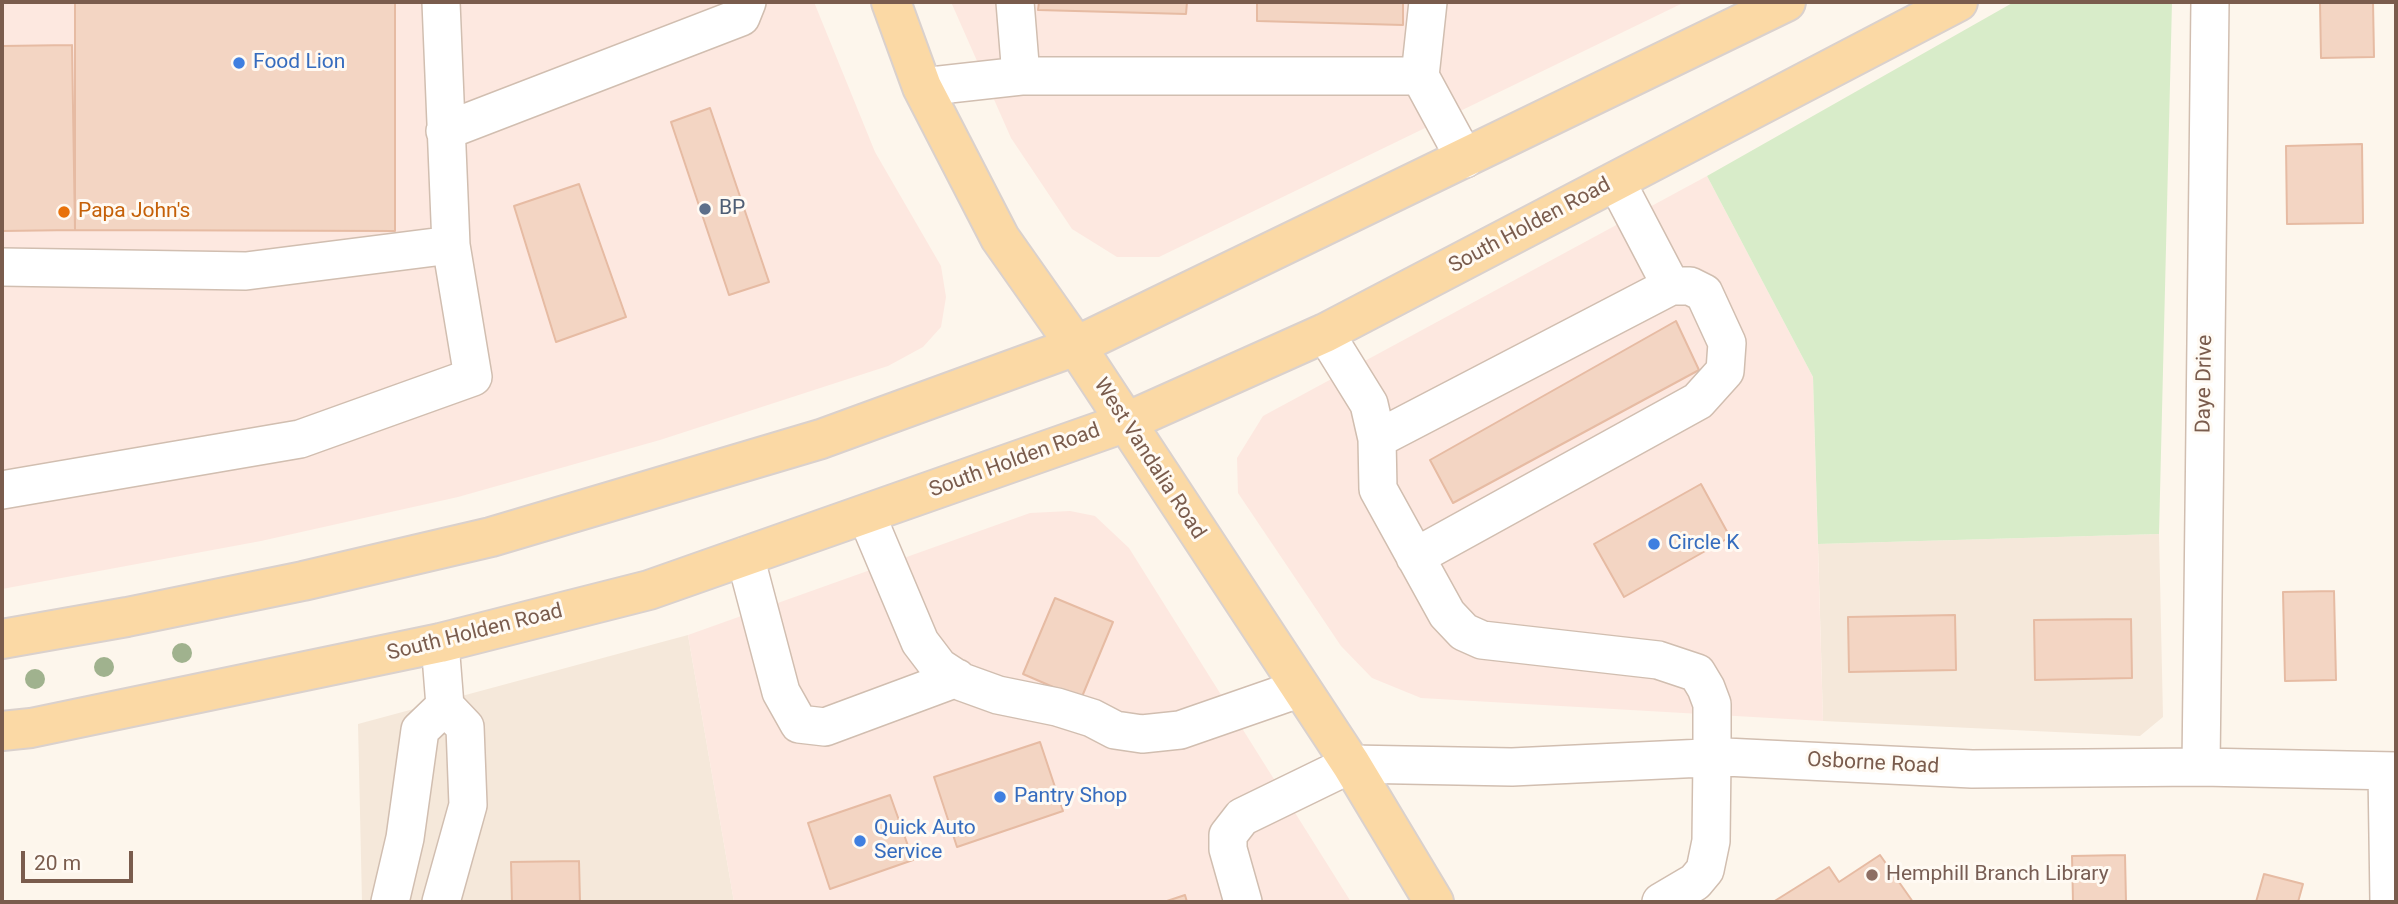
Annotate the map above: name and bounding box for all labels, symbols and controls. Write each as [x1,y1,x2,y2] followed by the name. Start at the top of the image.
[253,50,345,76] place label: Food Lion
[231,55,247,71] marker: Food Lion
[1445,173,1615,279] street label: South Holden Road
[719,196,745,222] place label: BP
[78,199,190,225] place label: Papa John's
[697,201,713,217] marker: BP
[56,204,72,220] marker: Papa John's
[2192,335,2218,433] street label: Daye Drive
[1088,374,1210,544] street label: West Vandalia Road
[926,418,1104,504] street label: South Holden Road
[1668,531,1739,557] place label: Circle K
[1646,536,1662,552] marker: Circle K
[385,599,565,667] street label: South Holden Road
[1806,748,1940,780] street label: Osborne Road
[1014,784,1127,810] place label: Pantry Shop
[992,789,1008,805] marker: Pantry Shop
[874,816,976,866] place label: Quick Auto Service
[852,833,868,849] marker: Quick Auto Service
[24,838,136,882] scale bar
[34,851,81,875] text: 20 m
[1886,862,2109,888] place label: Hemphill Branch Library
[1864,867,1880,883] marker: Hemphill Branch Library

